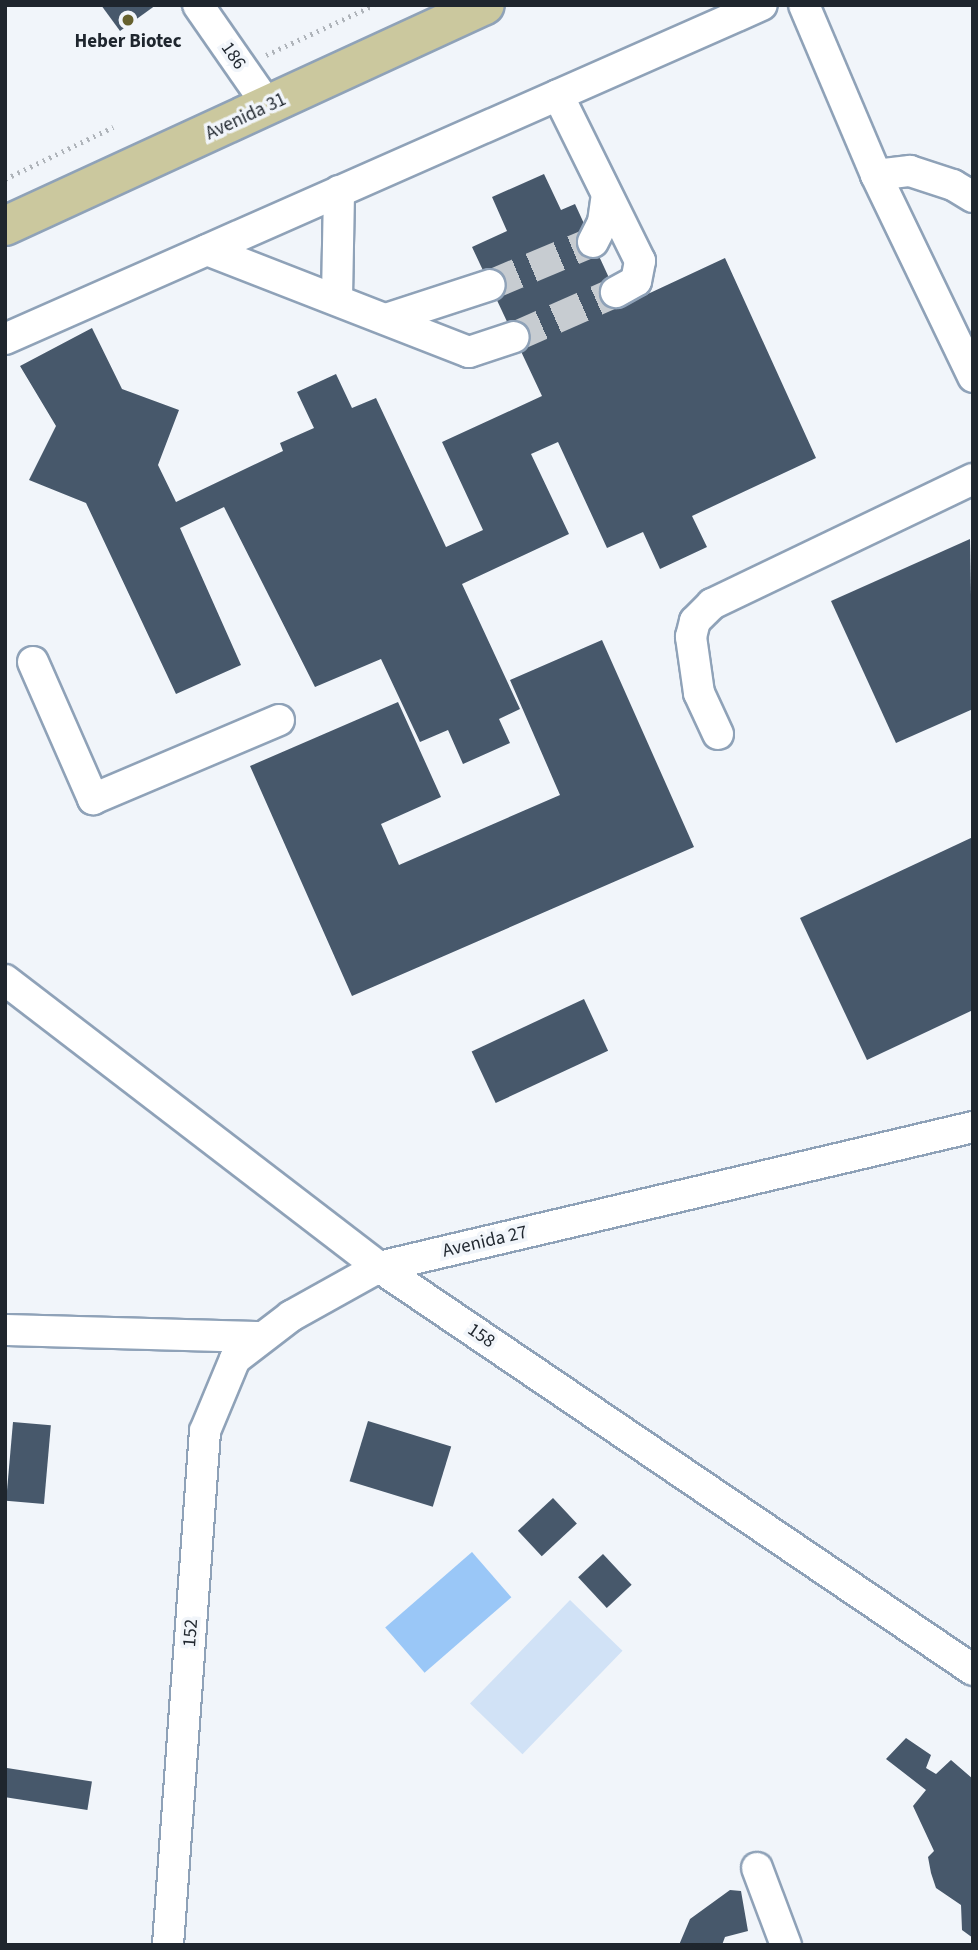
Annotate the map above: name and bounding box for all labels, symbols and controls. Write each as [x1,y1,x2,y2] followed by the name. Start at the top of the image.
[120,12,136,28] marker: Heber Biotec
[74,31,182,53] place label: Heber Biotec
[216,38,250,74] street label: 186
[202,88,290,146] street label: Avenida 31
[440,1221,530,1263] street label: Avenida 27
[463,1319,499,1353] street label: 158
[179,1618,203,1648] street label: 152

